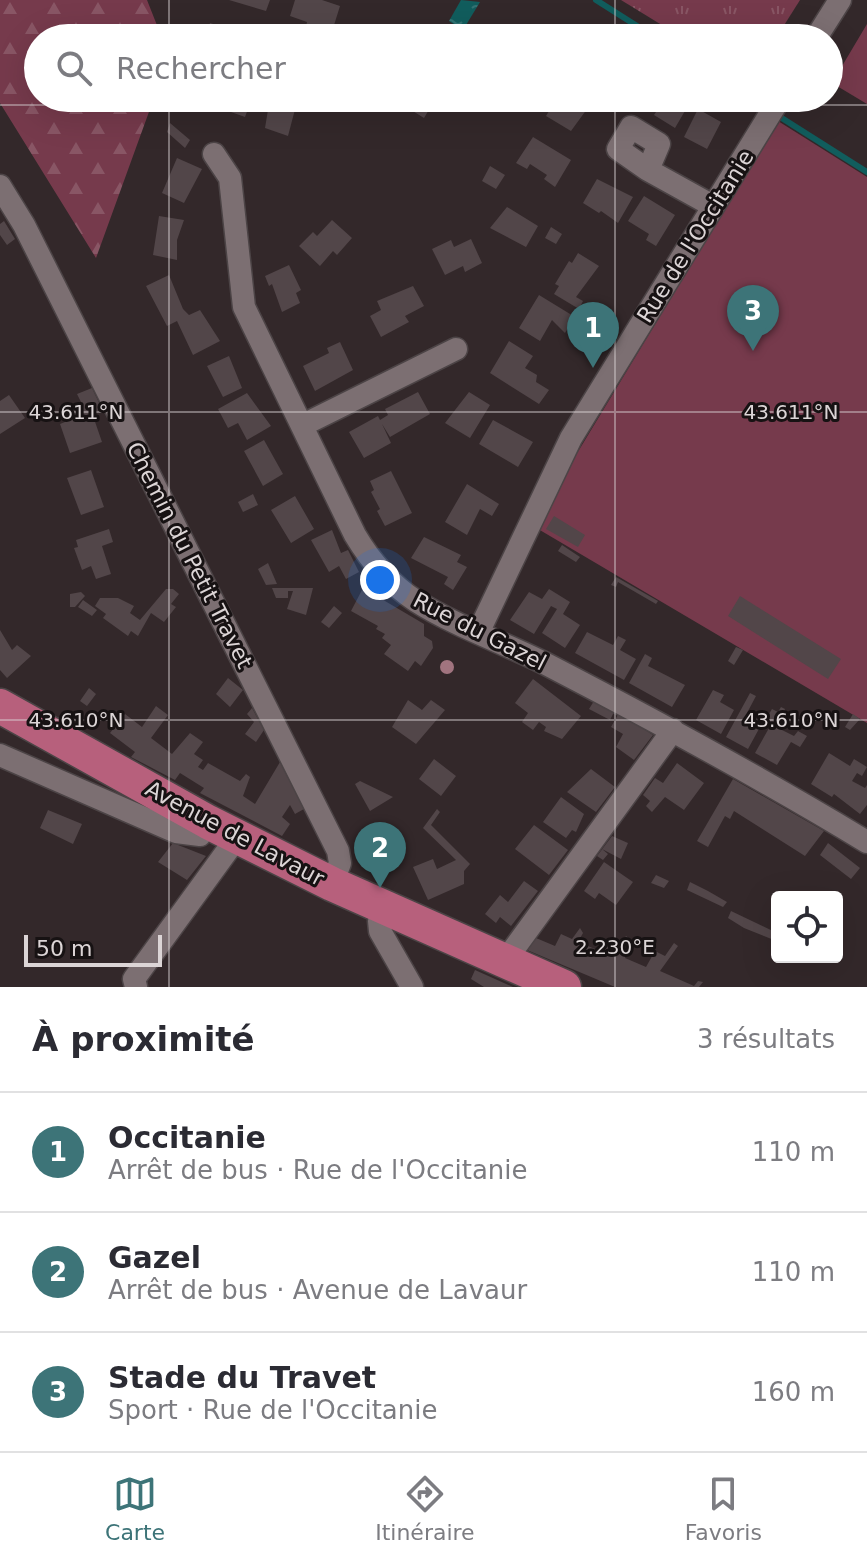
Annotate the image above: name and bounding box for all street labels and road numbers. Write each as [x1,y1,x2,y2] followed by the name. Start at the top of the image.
[632,145,759,327] street label: Rue de l'Occitanie
[122,438,258,673] street label: Chemin du Petit Travet
[409,587,550,676] street label: Rue du Gazel
[141,776,329,892] street label: Avenue de Lavaur

